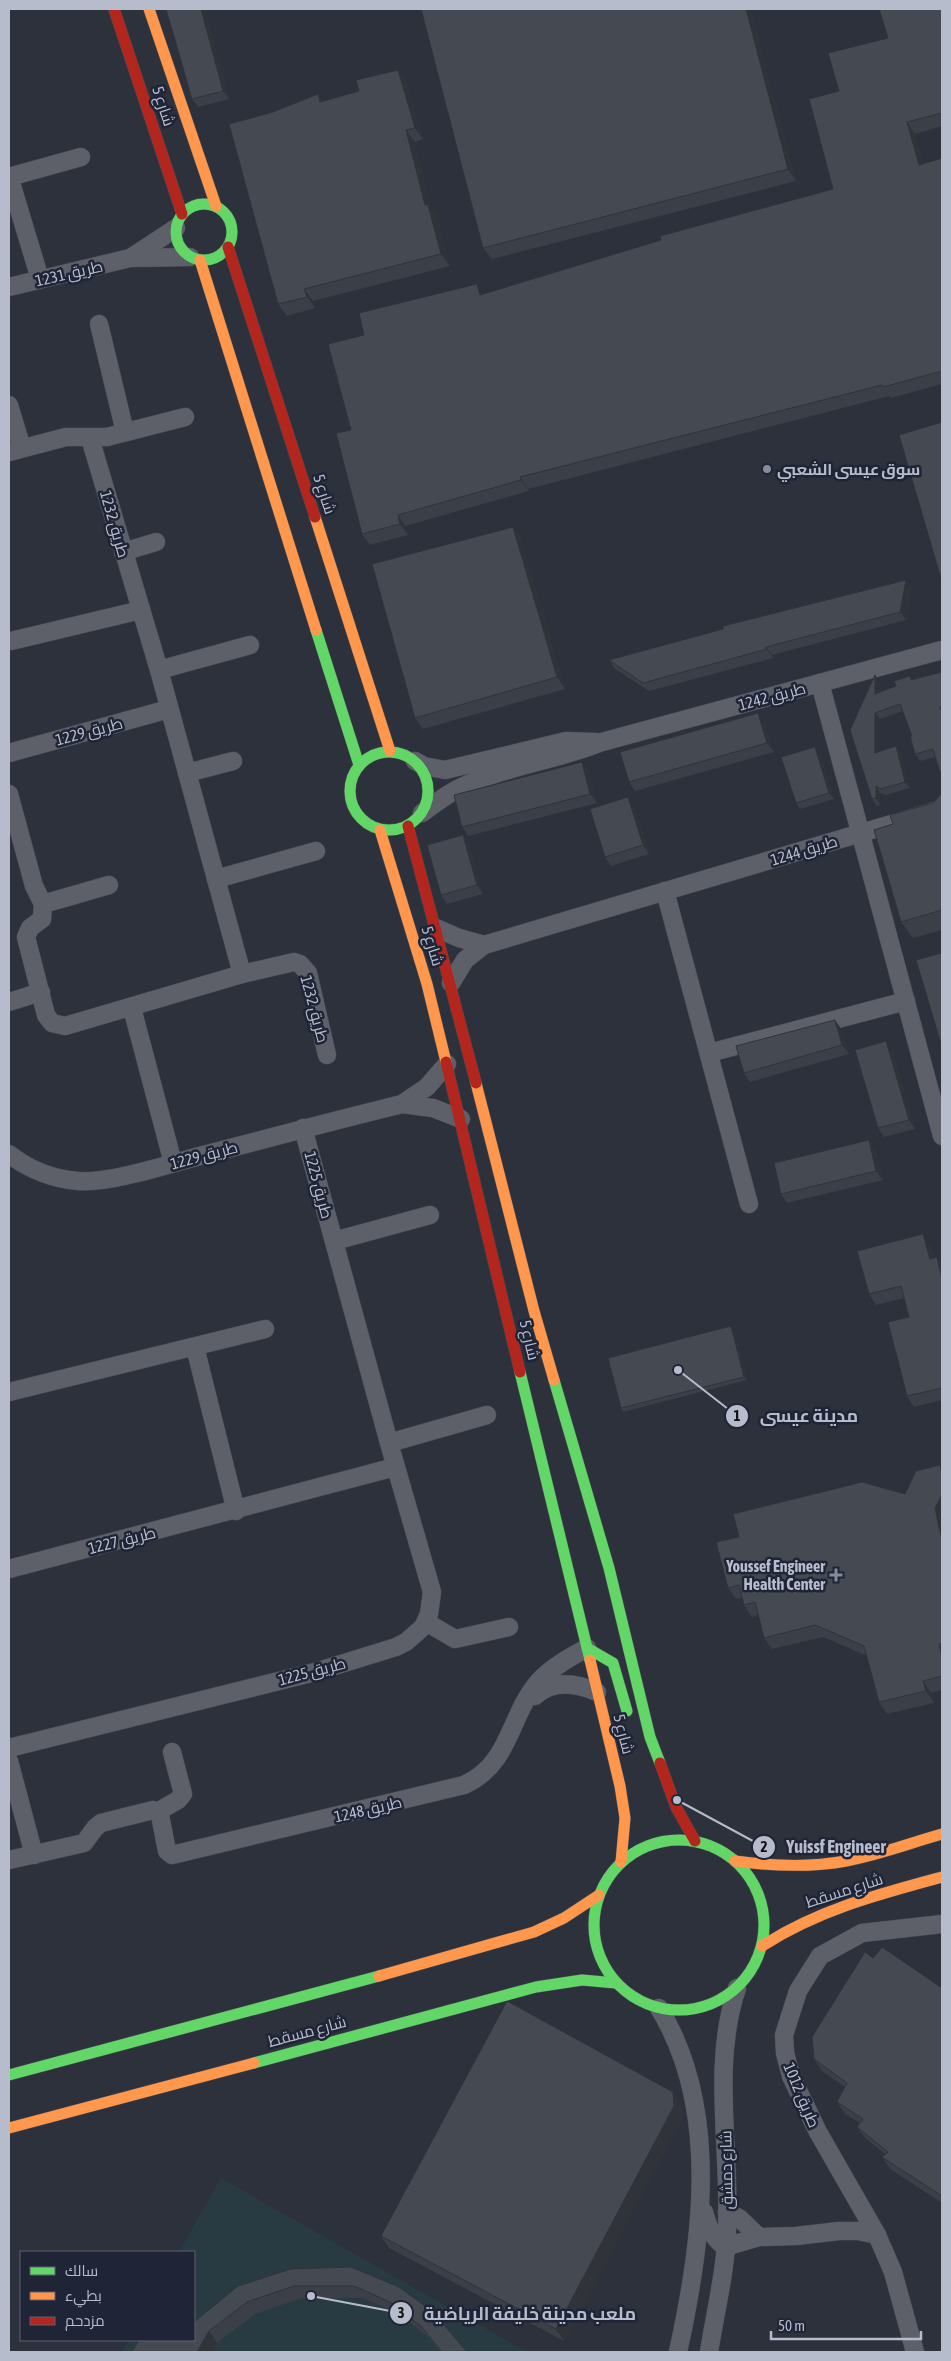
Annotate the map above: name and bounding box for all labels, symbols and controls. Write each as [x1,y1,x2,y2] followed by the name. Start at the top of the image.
[146,84,179,129] street label: شارع 5
[33,256,105,291] street label: طريق 1231
[777,460,920,482] place label: سوق عيسى الشعبي
[761,463,773,475] marker: سوق عيسى الشعبي
[307,472,340,517] street label: شارع 5
[95,488,133,560] street label: طريق 1232
[736,678,808,716] street label: طريق 1242
[53,713,125,751] street label: طريق 1229
[768,831,840,871] street label: طريق 1244
[416,924,448,969] street label: شارع 5
[295,973,333,1045] street label: طريق 1232
[168,1137,240,1175] street label: طريق 1229
[299,1149,337,1221] street label: طريق 1225
[514,1318,543,1363] street label: شارع 5
[725,1400,868,1433] callout: مدينة عيسى
[760,1405,858,1427] text: مدينة عيسى
[733,1407,741,1424] text: 1
[86,1523,158,1559] street label: طريق 1227
[725,1557,825,1593] place label: Youssef Engineer Health Center
[829,1568,843,1582] marker: Youssef Engineer Health Center
[276,1653,348,1691] street label: طريق 1225
[607,1712,638,1757] street label: شارع 5
[332,1792,404,1827] street label: طريق 1248
[752,1831,896,1864] callout: Yuissf Engineer
[785,1836,886,1857] text: Yuissf Engineer
[760,1838,768,1855] text: 2
[803,1869,886,1914] street label: شارع مسقط
[266,2012,349,2053] street label: شارع مسقط
[778,2060,824,2131] street label: طريق 1012
[716,2130,739,2210] street label: شارع دمشق
[20,2251,195,2341] legend
[65,2262,98,2279] text: سالك
[65,2287,102,2308] text: بطيء
[389,2297,646,2330] callout: ملعب مدينة خليفة الرياضية
[424,2303,636,2325] text: ملعب مدينة خليفة الرياضية
[397,2304,405,2321] text: 3
[771,2308,921,2340] scale bar
[65,2312,105,2331] text: مزدحم
[778,2317,805,2334] text: 50 m

